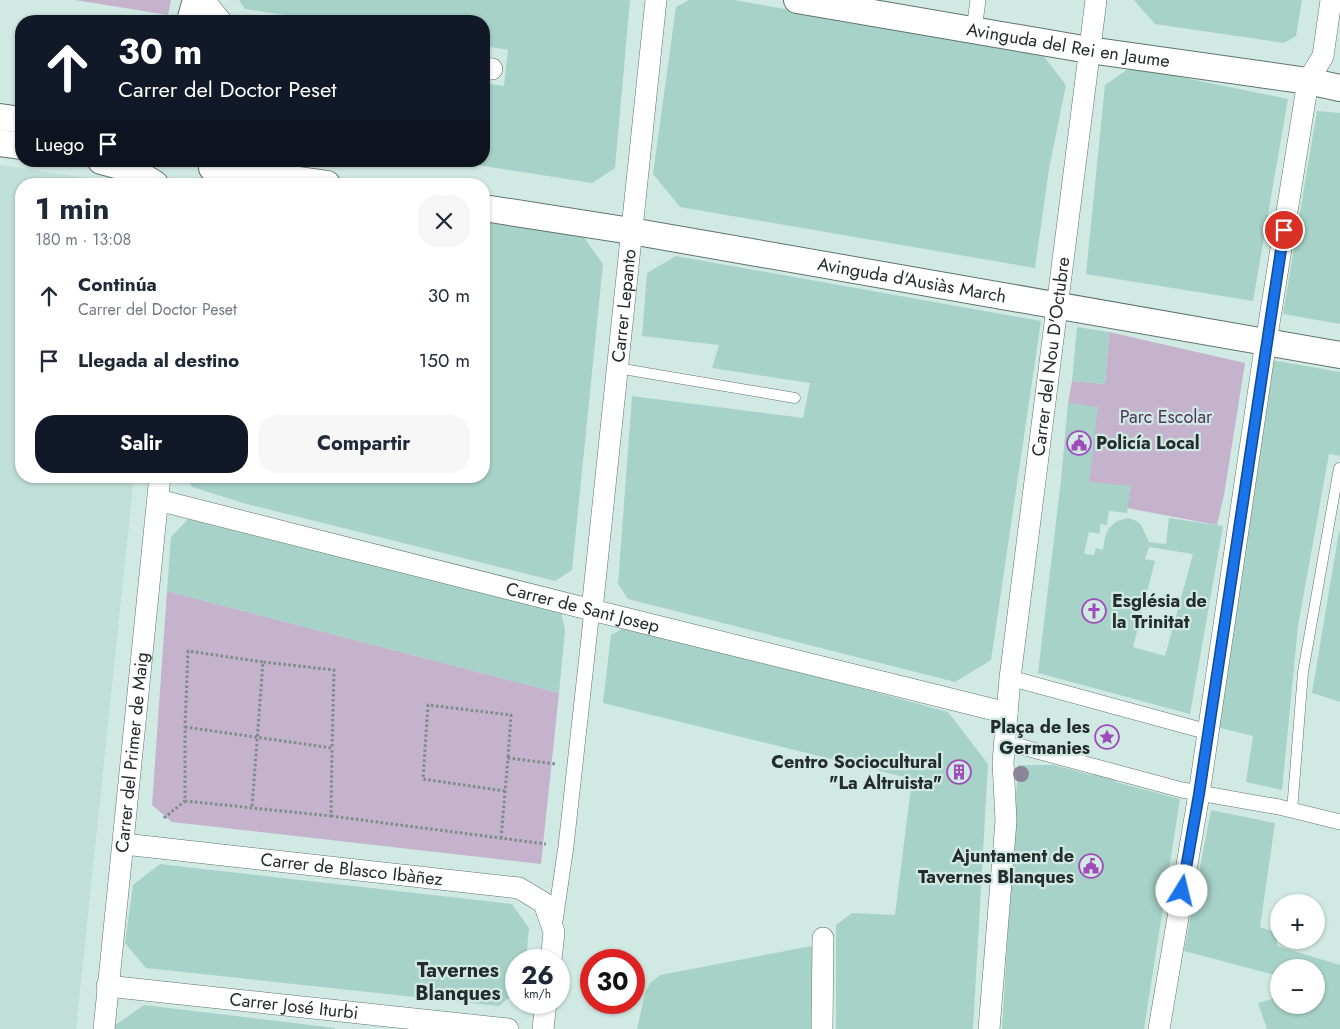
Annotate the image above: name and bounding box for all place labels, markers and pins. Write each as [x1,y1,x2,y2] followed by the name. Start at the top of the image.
[1263,209,1305,251] pin
[1066,430,1092,456] public building icon: Policía Local
[1096,430,1200,456] place label: Policía Local
[1112,588,1207,635] place label: Església de la Trinitat
[1081,598,1107,624] church icon: Església de la Trinitat
[990,714,1090,761] place label: Plaça de les Germanies
[1094,724,1120,750] place icon: Plaça de les Germanies
[771,749,942,796] place label: Centro Sociocultural "La Altruista"
[946,759,972,785] building icon: Centro Sociocultural "La Altruista"
[918,843,1074,890] place label: Ajuntament de Tavernes Blanques
[1078,853,1104,879] public building icon: Ajuntament de Tavernes Blanques

